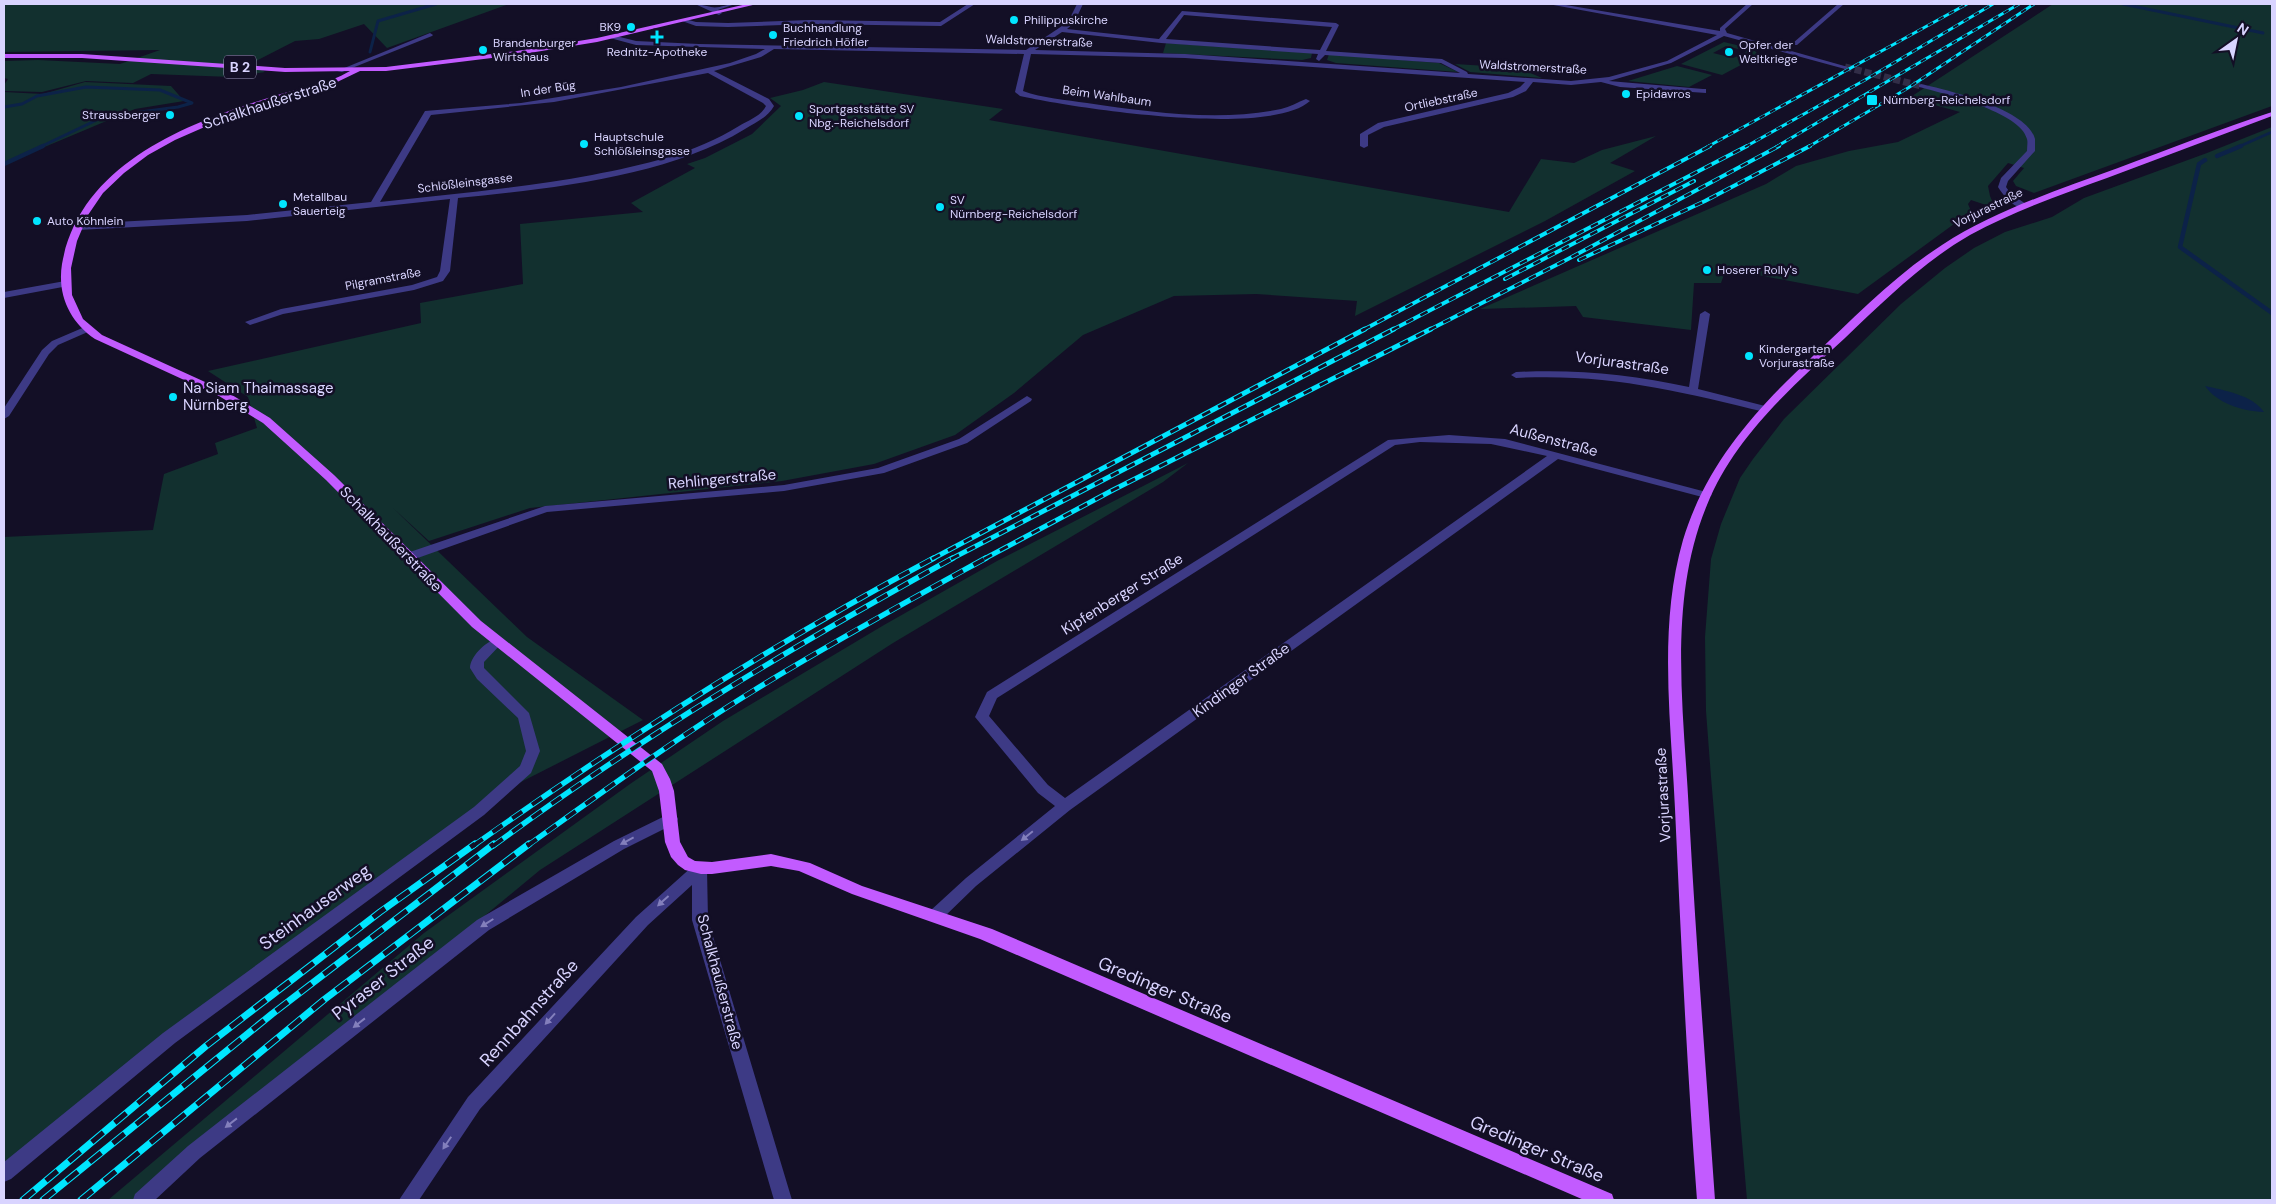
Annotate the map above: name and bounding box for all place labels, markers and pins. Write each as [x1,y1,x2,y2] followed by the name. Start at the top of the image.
[1024,12,1108,28] place label: Philippuskirche
[1008,14,1020,26] marker: Philippuskirche
[600,19,621,35] place label: BK9
[783,20,869,50] place label: Buchhandlung Friedrich Höfler
[625,21,637,33] marker: BK9
[767,29,779,41] marker: Buchhandlung Friedrich Höfler
[651,31,663,43] marker: Rednitz-Apotheke
[493,35,576,65] place label: Brandenburger Wirtshaus
[1739,37,1798,67] place label: Opfer der Weltkriege
[477,44,489,56] marker: Brandenburger Wirtshaus
[607,44,707,60] place label: Rednitz-Apotheke
[1723,46,1735,58] marker: Opfer der Weltkriege
[1636,86,1691,102] place label: Epidavros
[1620,88,1632,100] marker: Epidavros
[1883,92,2010,108] place label: Nürnberg-Reichelsdorf
[1865,93,1879,107] marker: Nürnberg-Reichelsdorf
[809,101,914,131] place label: Sportgaststätte SV Nbg.-Reichelsdorf
[82,107,161,123] place label: Straussberger
[164,109,176,121] marker: Straussberger
[793,110,805,122] marker: Sportgaststätte SV Nbg.-Reichelsdorf
[594,129,690,159] place label: Hauptschule Schlößleinsgasse
[578,138,590,150] marker: Hauptschule Schlößleinsgasse
[293,189,347,219] place label: Metallbau Sauerteig
[950,192,1077,222] place label: SV Nürnberg-Reichelsdorf
[277,198,289,210] marker: Metallbau Sauerteig
[934,201,946,213] marker: SV Nürnberg-Reichelsdorf
[47,213,123,229] place label: Auto Köhnlein
[31,215,43,227] marker: Auto Köhnlein
[1717,262,1798,278] place label: Hoserer Rolly's
[1701,264,1713,276] marker: Hoserer Rolly's
[1759,341,1835,371] place label: Kindergarten Vorjurastraße
[1743,350,1755,362] marker: Kindergarten Vorjurastraße
[183,378,333,415] place label: Na Siam Thaimassage Nürnberg
[167,391,179,403] marker: Na Siam Thaimassage Nürnberg

